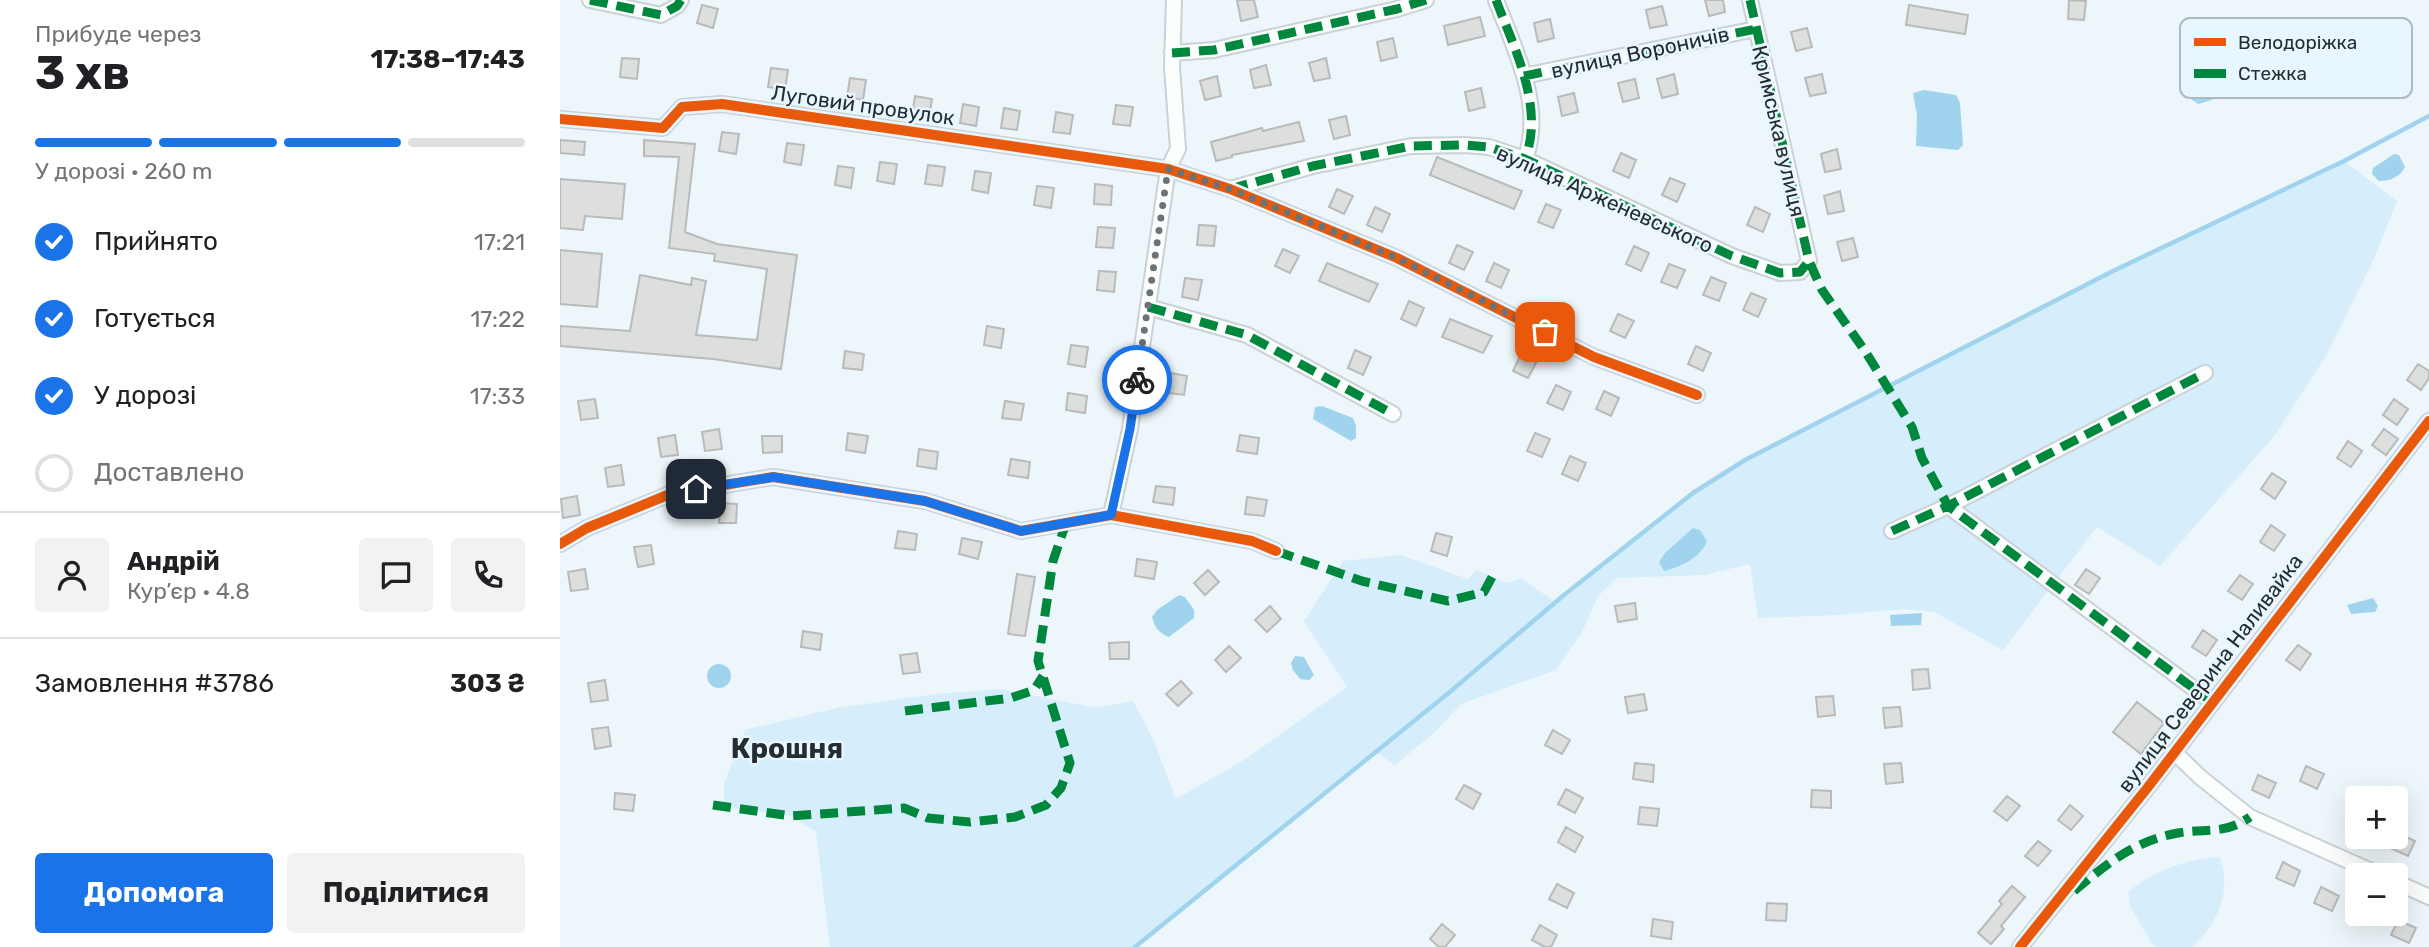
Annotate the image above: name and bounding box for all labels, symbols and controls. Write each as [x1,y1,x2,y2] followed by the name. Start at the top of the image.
[2180,18,2412,98] legend
[35,20,201,48] text: Прибуде через
[1548,21,1732,83] street label: вулиця Вороничів
[2238,31,2357,54] text: Велодоріжка
[1747,43,1811,219] street label: Кримська вулиця
[370,44,525,75] text: 17:38–17:43
[35,46,130,101] text: 3 хв
[2238,62,2307,85] text: Стежка
[770,80,956,130] street label: Луговий провулок
[1493,140,1717,258] street label: вулиця Арженевського
[35,157,212,185] text: У дорозі · 260 m
[35,223,73,261] icon: check
[94,226,218,257] text: Прийнято
[474,228,525,256] text: 17:21
[35,300,73,338] icon: check
[1515,302,1575,362] pin
[94,303,216,334] text: Готується
[470,305,525,333] text: 17:22
[1526,313,1564,351] icon: bag
[1102,345,1172,415] courier
[1118,361,1156,399] icon: bike
[35,377,73,415] icon: check
[94,380,196,411] text: У дорозі
[470,382,525,410] text: 17:33
[94,457,244,488] text: Доставлено
[666,459,726,519] pin
[677,470,715,508] icon: home
[35,538,109,612] button: person
[359,538,433,612] button: chat
[451,538,525,612] button: phone
[127,546,220,577] text: Андрій
[2112,549,2308,797] street label: вулиця Северина Наливайка
[127,577,250,605] text: Кур’єр · 4.8
[35,668,274,699] text: Замовлення #3786
[450,668,525,699] text: 303 ₴
[731,732,843,765] district label: Крошня
[2345,786,2408,926] map controls
[2345,786,2408,849] button: +
[35,853,273,933] button: Допомога
[287,853,525,933] button: Поділитися
[2345,863,2408,926] button: −

